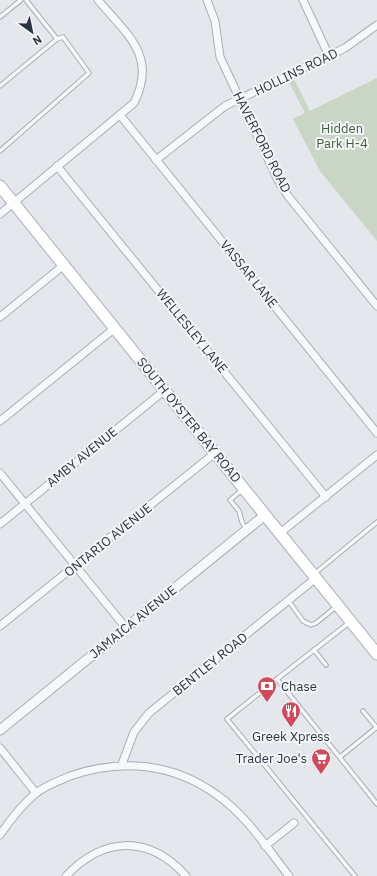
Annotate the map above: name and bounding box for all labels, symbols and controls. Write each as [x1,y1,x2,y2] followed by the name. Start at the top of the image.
[12,12,52,52] north arrow
[30,32,45,48] text: N
[252,44,340,100] street label: HOLLINS ROAD
[229,88,295,196] street label: HAVERFORD ROAD
[316,120,368,152] park label: Hidden Park H-4
[217,237,281,311] street label: VASSAR LANE
[153,285,231,377] street label: WELLESLEY LANE
[133,354,245,486] street label: SOUTH OYSTER BAY ROAD
[43,423,121,491] street label: AMBY AVENUE
[61,499,155,581] street label: ONTARIO AVENUE
[86,582,180,662] street label: JAMAICA AVENUE
[169,629,251,699] street label: BENTLEY ROAD
[256,675,278,703] bank icon: Chase
[281,678,317,695] place label: Chase
[280,700,302,728] restaurant icon: Greek Xpress
[252,728,330,745] place label: Greek Xpress
[310,747,332,775] supermarket icon: Trader Joe's
[236,750,307,767] place label: Trader Joe's

